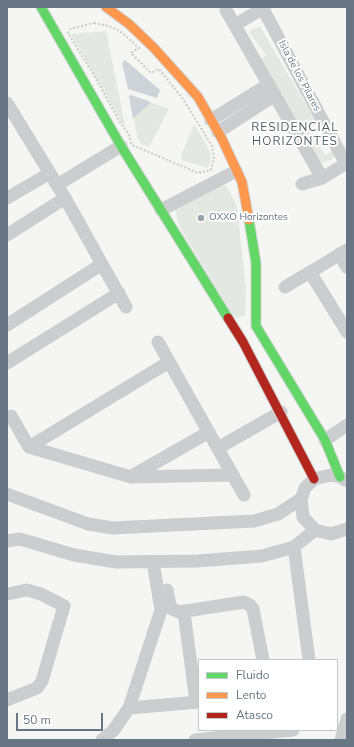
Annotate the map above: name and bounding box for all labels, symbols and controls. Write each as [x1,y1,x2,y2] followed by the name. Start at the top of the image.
[275,39,323,113] street label: Isla de los Pilares
[251,121,339,149] district label: RESIDENCIAL HORIZONTES
[209,212,288,224] place label: OXXO Horizontes
[196,213,206,223] marker: OXXO Horizontes
[198,659,338,731] legend
[236,667,269,683] text: Fluido
[236,687,266,703] text: Lento
[18,705,105,731] scale bar
[236,707,273,723] text: Atasco
[23,712,51,728] text: 50 m

